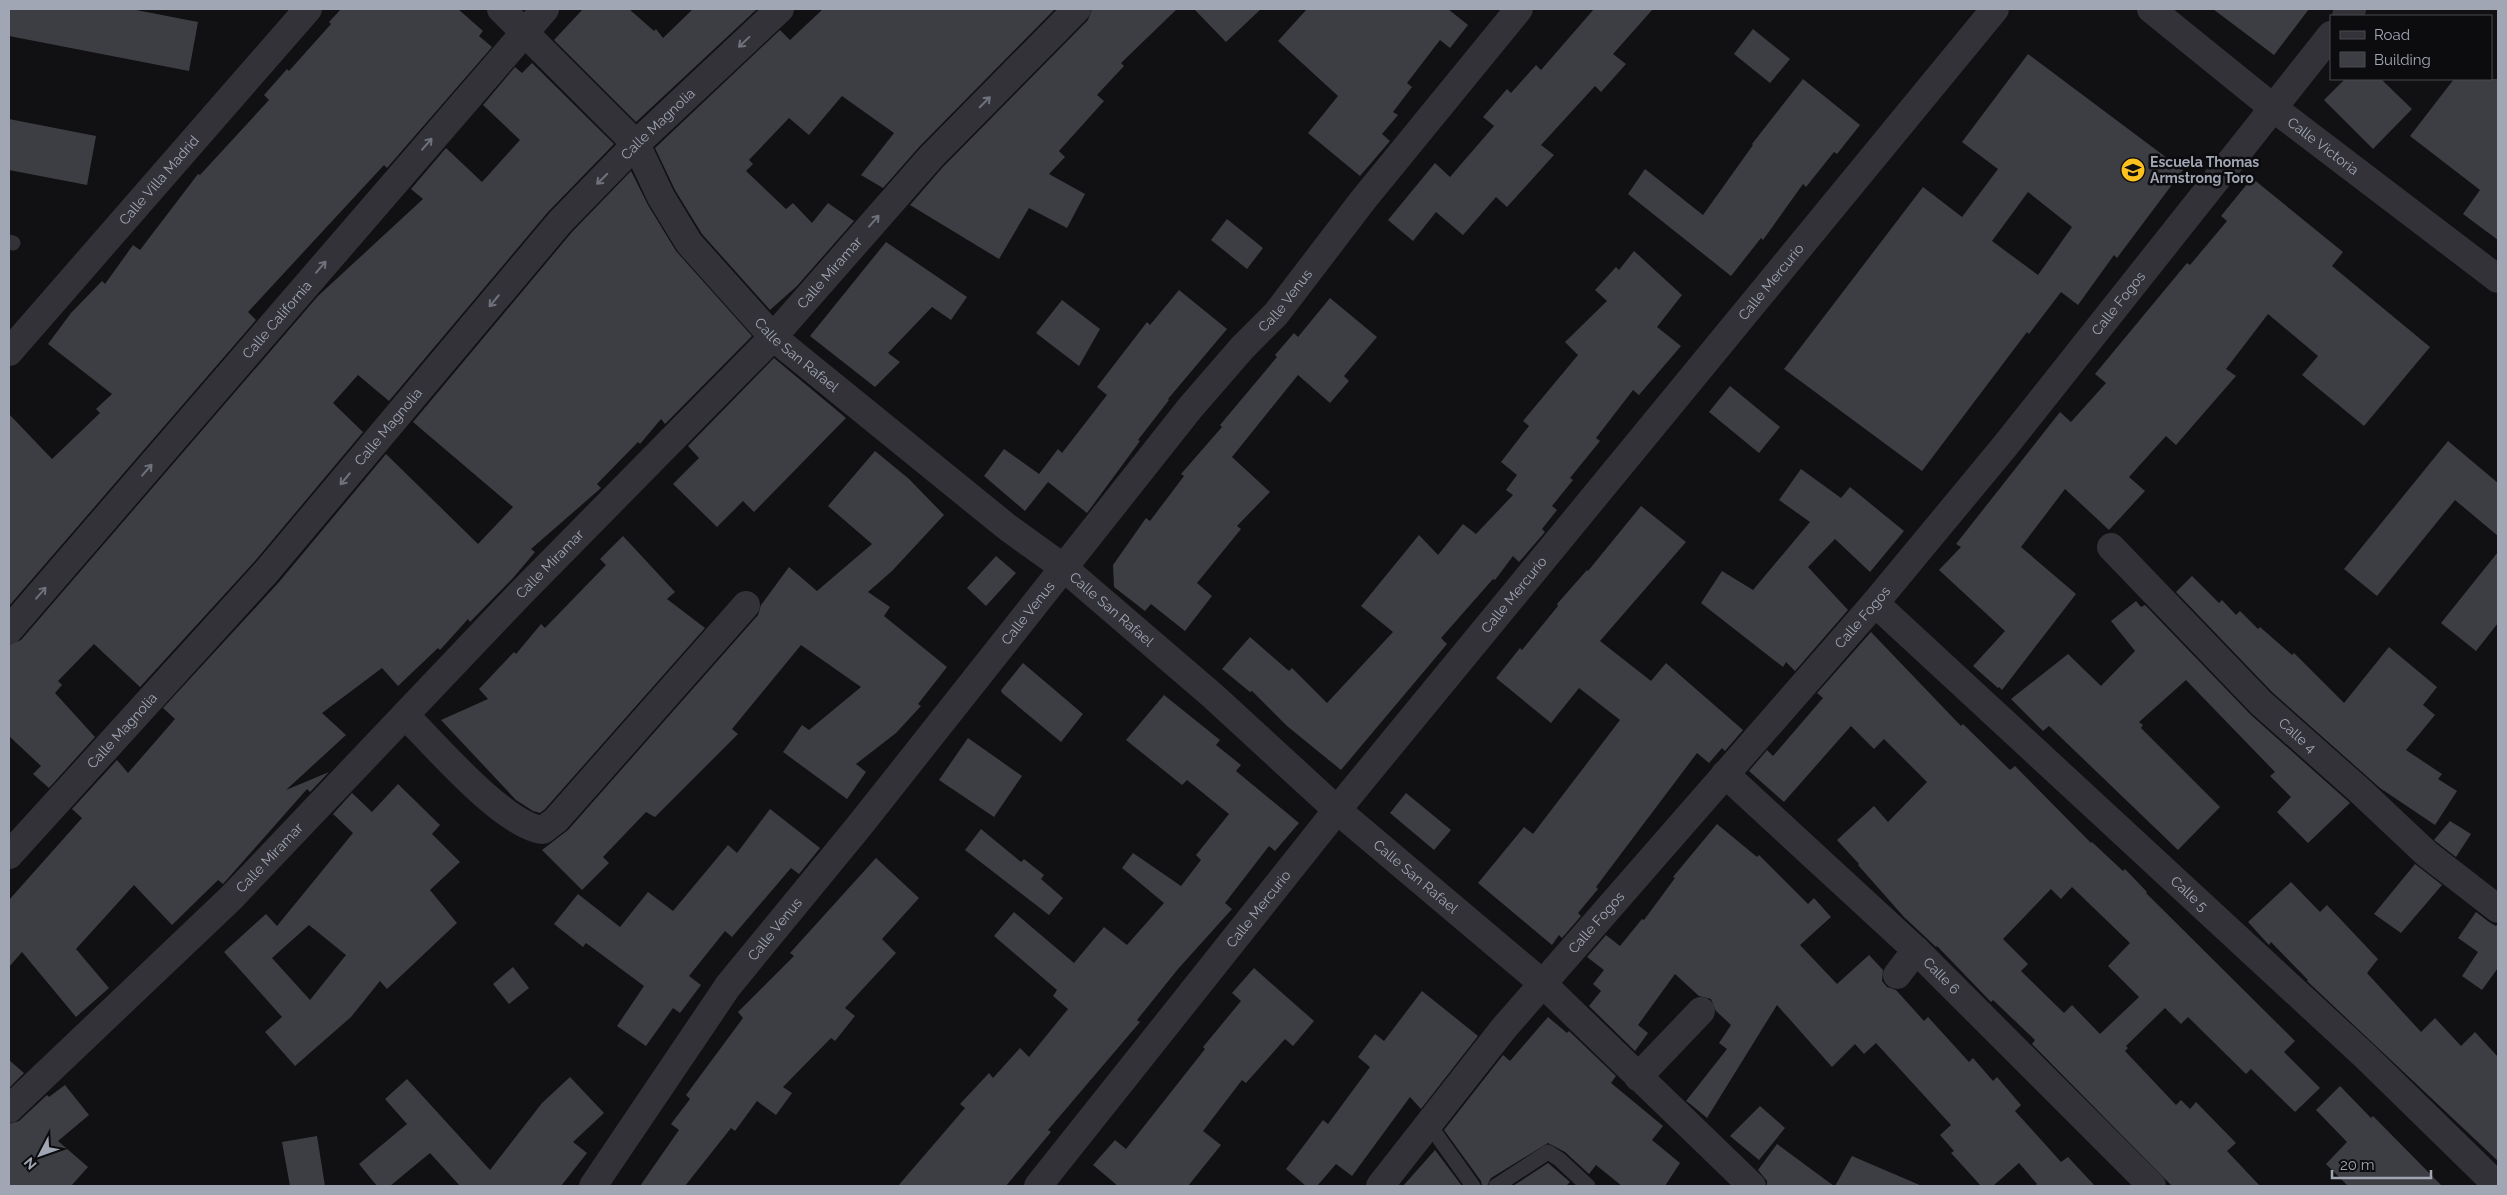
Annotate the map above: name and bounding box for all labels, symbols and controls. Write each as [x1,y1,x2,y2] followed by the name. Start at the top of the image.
[2330,15,2492,80] legend
[2374,26,2410,44] text: Road
[739,36,751,48] one-way arrow
[2374,51,2431,69] text: Building
[617,85,698,163] street label: Calle Magnolia
[979,96,991,109] one-way arrow
[2284,114,2362,178] street label: Calle Victoria
[116,132,202,228] street label: Calle Villa Madrid
[421,138,432,151] one-way arrow
[2150,154,2259,186] place label: Escuela Thomas Armstrong Toro
[2120,157,2146,183] school or university icon: Escuela Thomas Armstrong Toro
[596,173,608,186] one-way arrow
[868,214,879,227] one-way arrow
[794,233,865,312] street label: Calle Miramar
[1735,240,1807,323] street label: Calle Mercurio
[315,261,327,274] one-way arrow
[1255,266,1315,335] street label: Calle Venus
[2088,268,2148,338] street label: Calle Fogos
[239,278,315,362] street label: Calle California
[489,294,500,307] one-way arrow
[752,314,842,395] street label: Calle San Rafael
[351,385,425,469] street label: Calle Magnolia
[141,464,152,477] one-way arrow
[339,472,350,485] one-way arrow
[512,526,587,602] street label: Calle Miramar
[1478,553,1550,636] street label: Calle Mercurio
[1067,569,1157,650] street label: Calle San Rafael
[998,578,1058,648] street label: Calle Venus
[1831,583,1894,651] street label: Calle Fogos
[35,587,46,600] one-way arrow
[84,690,160,772] street label: Calle Magnolia
[2275,715,2320,756] street label: Calle 4
[233,819,306,896] street label: Calle Miramar
[1370,836,1461,917] street label: Calle San Rafael
[1223,867,1294,951] street label: Calle Mercurio
[2168,873,2211,915] street label: Calle 5
[1565,888,1628,957] street label: Calle Fogos
[744,894,805,964] street label: Calle Venus
[1920,954,1963,997] street label: Calle 6
[15,1130,65,1180] north arrow
[2332,1148,2431,1180] scale bar
[21,1154,40,1173] text: N
[2340,1156,2375,1174] text: 20 m

